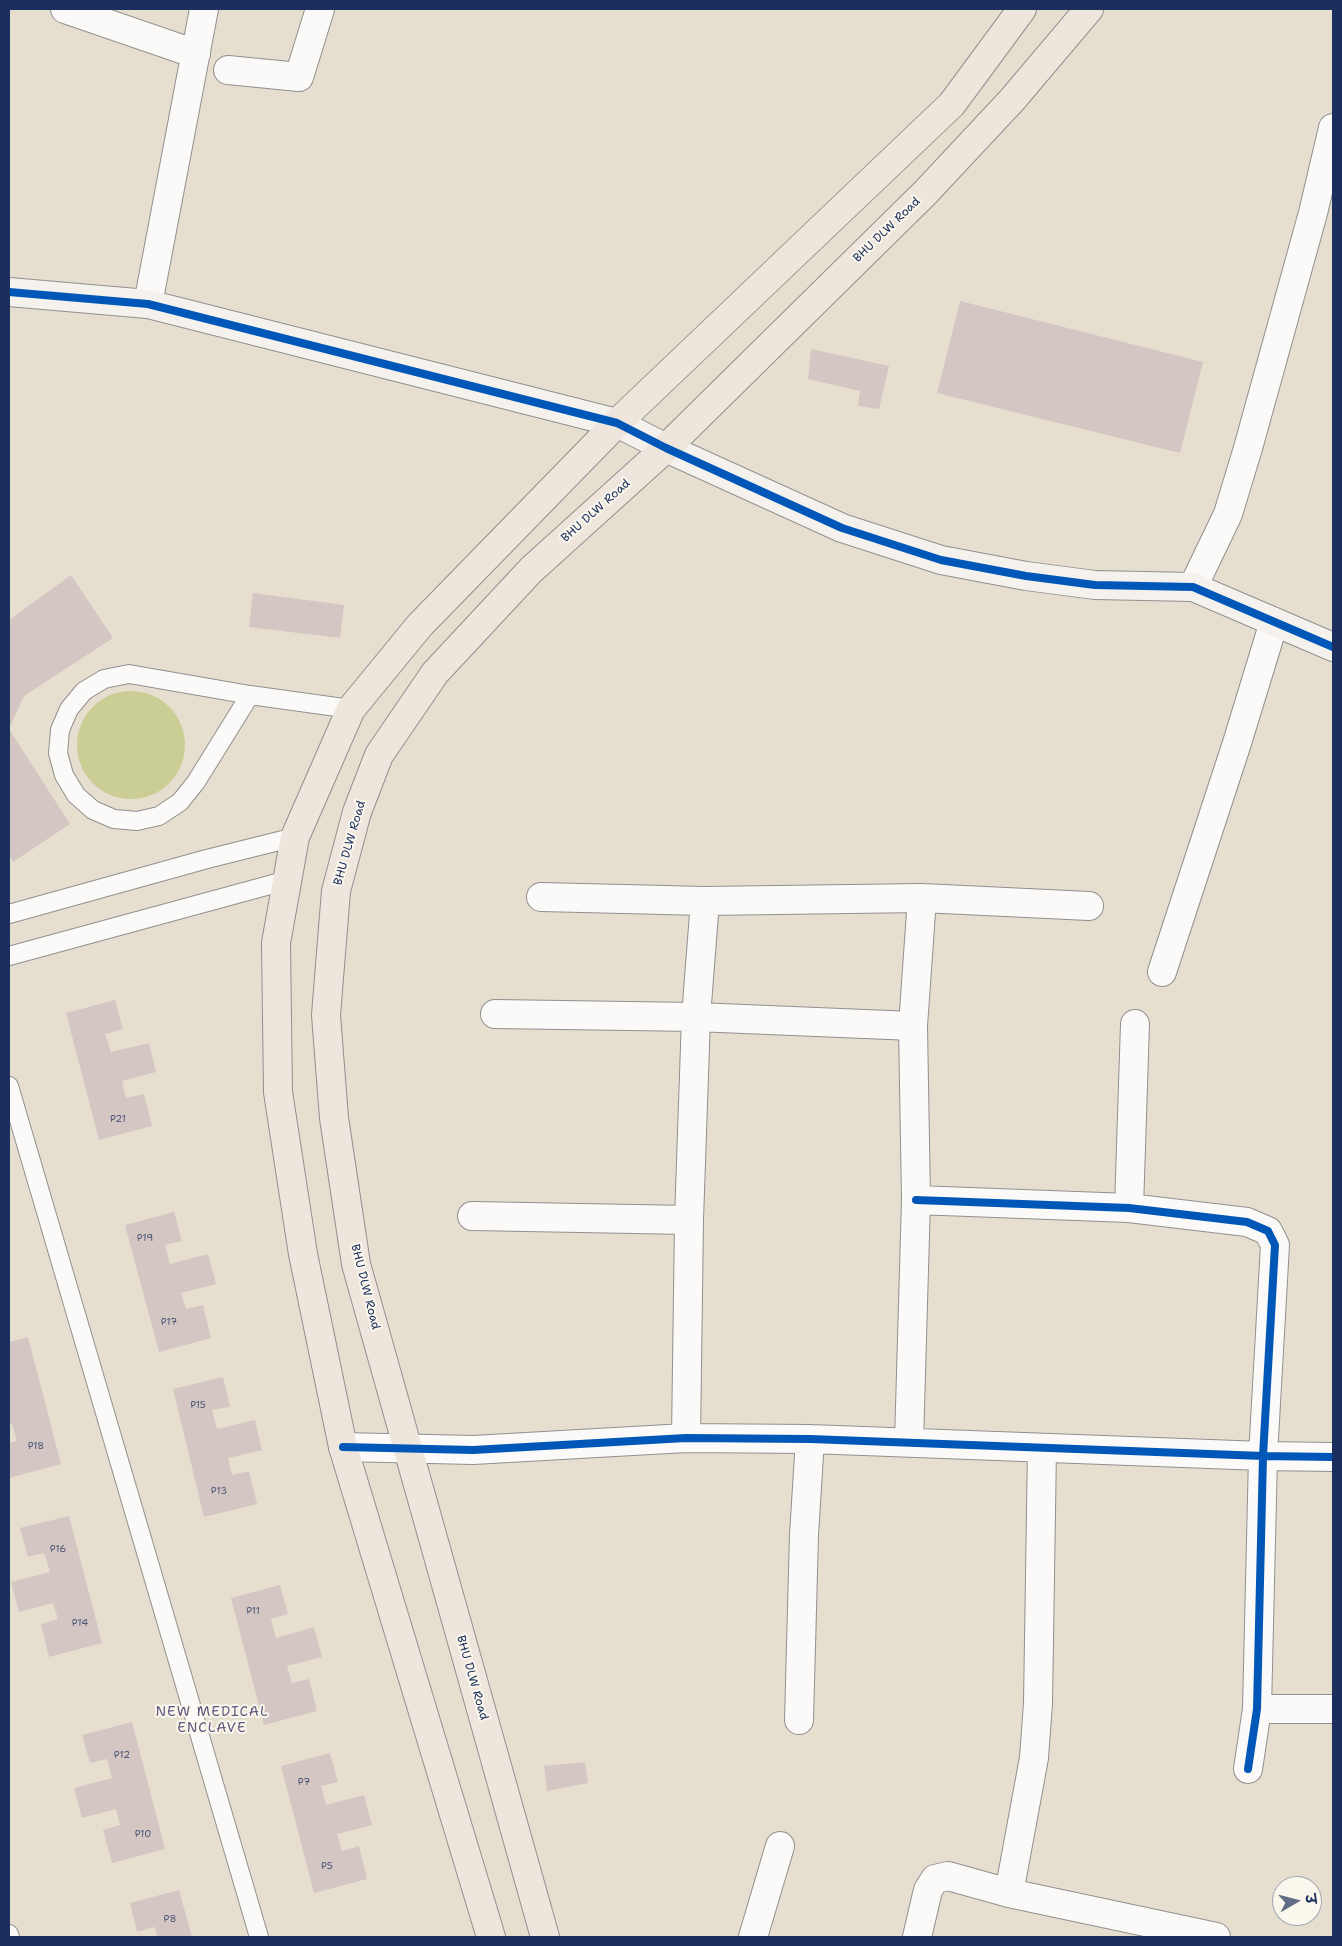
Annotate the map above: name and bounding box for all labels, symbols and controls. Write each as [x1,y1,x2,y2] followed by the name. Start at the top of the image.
[851,194,923,266] street label: BHU DLW Road
[559,476,633,546] street label: BHU DLW Road
[331,799,369,887] street label: BHU DLW Road
[110,1113,126,1125] house number: P21
[137,1232,153,1244] house number: P19
[347,1243,383,1331] street label: BHU DLW Road
[161,1316,177,1328] house number: P17
[190,1399,206,1411] house number: P15
[28,1440,44,1452] house number: P18
[211,1485,227,1497] house number: P13
[50,1543,66,1555] house number: P16
[246,1605,260,1617] house number: P11
[72,1617,88,1629] house number: P14
[453,1634,491,1722] street label: BHU DLW Road
[154,1704,270,1736] district label: NEW MEDICAL ENCLAVE
[114,1749,130,1761] house number: P12
[298,1776,310,1788] house number: P7
[135,1828,151,1840] house number: P10
[321,1860,333,1872] house number: P5
[1272,1876,1322,1926] north arrow
[1301,1893,1320,1905] text: उ
[164,1913,176,1925] house number: P8

